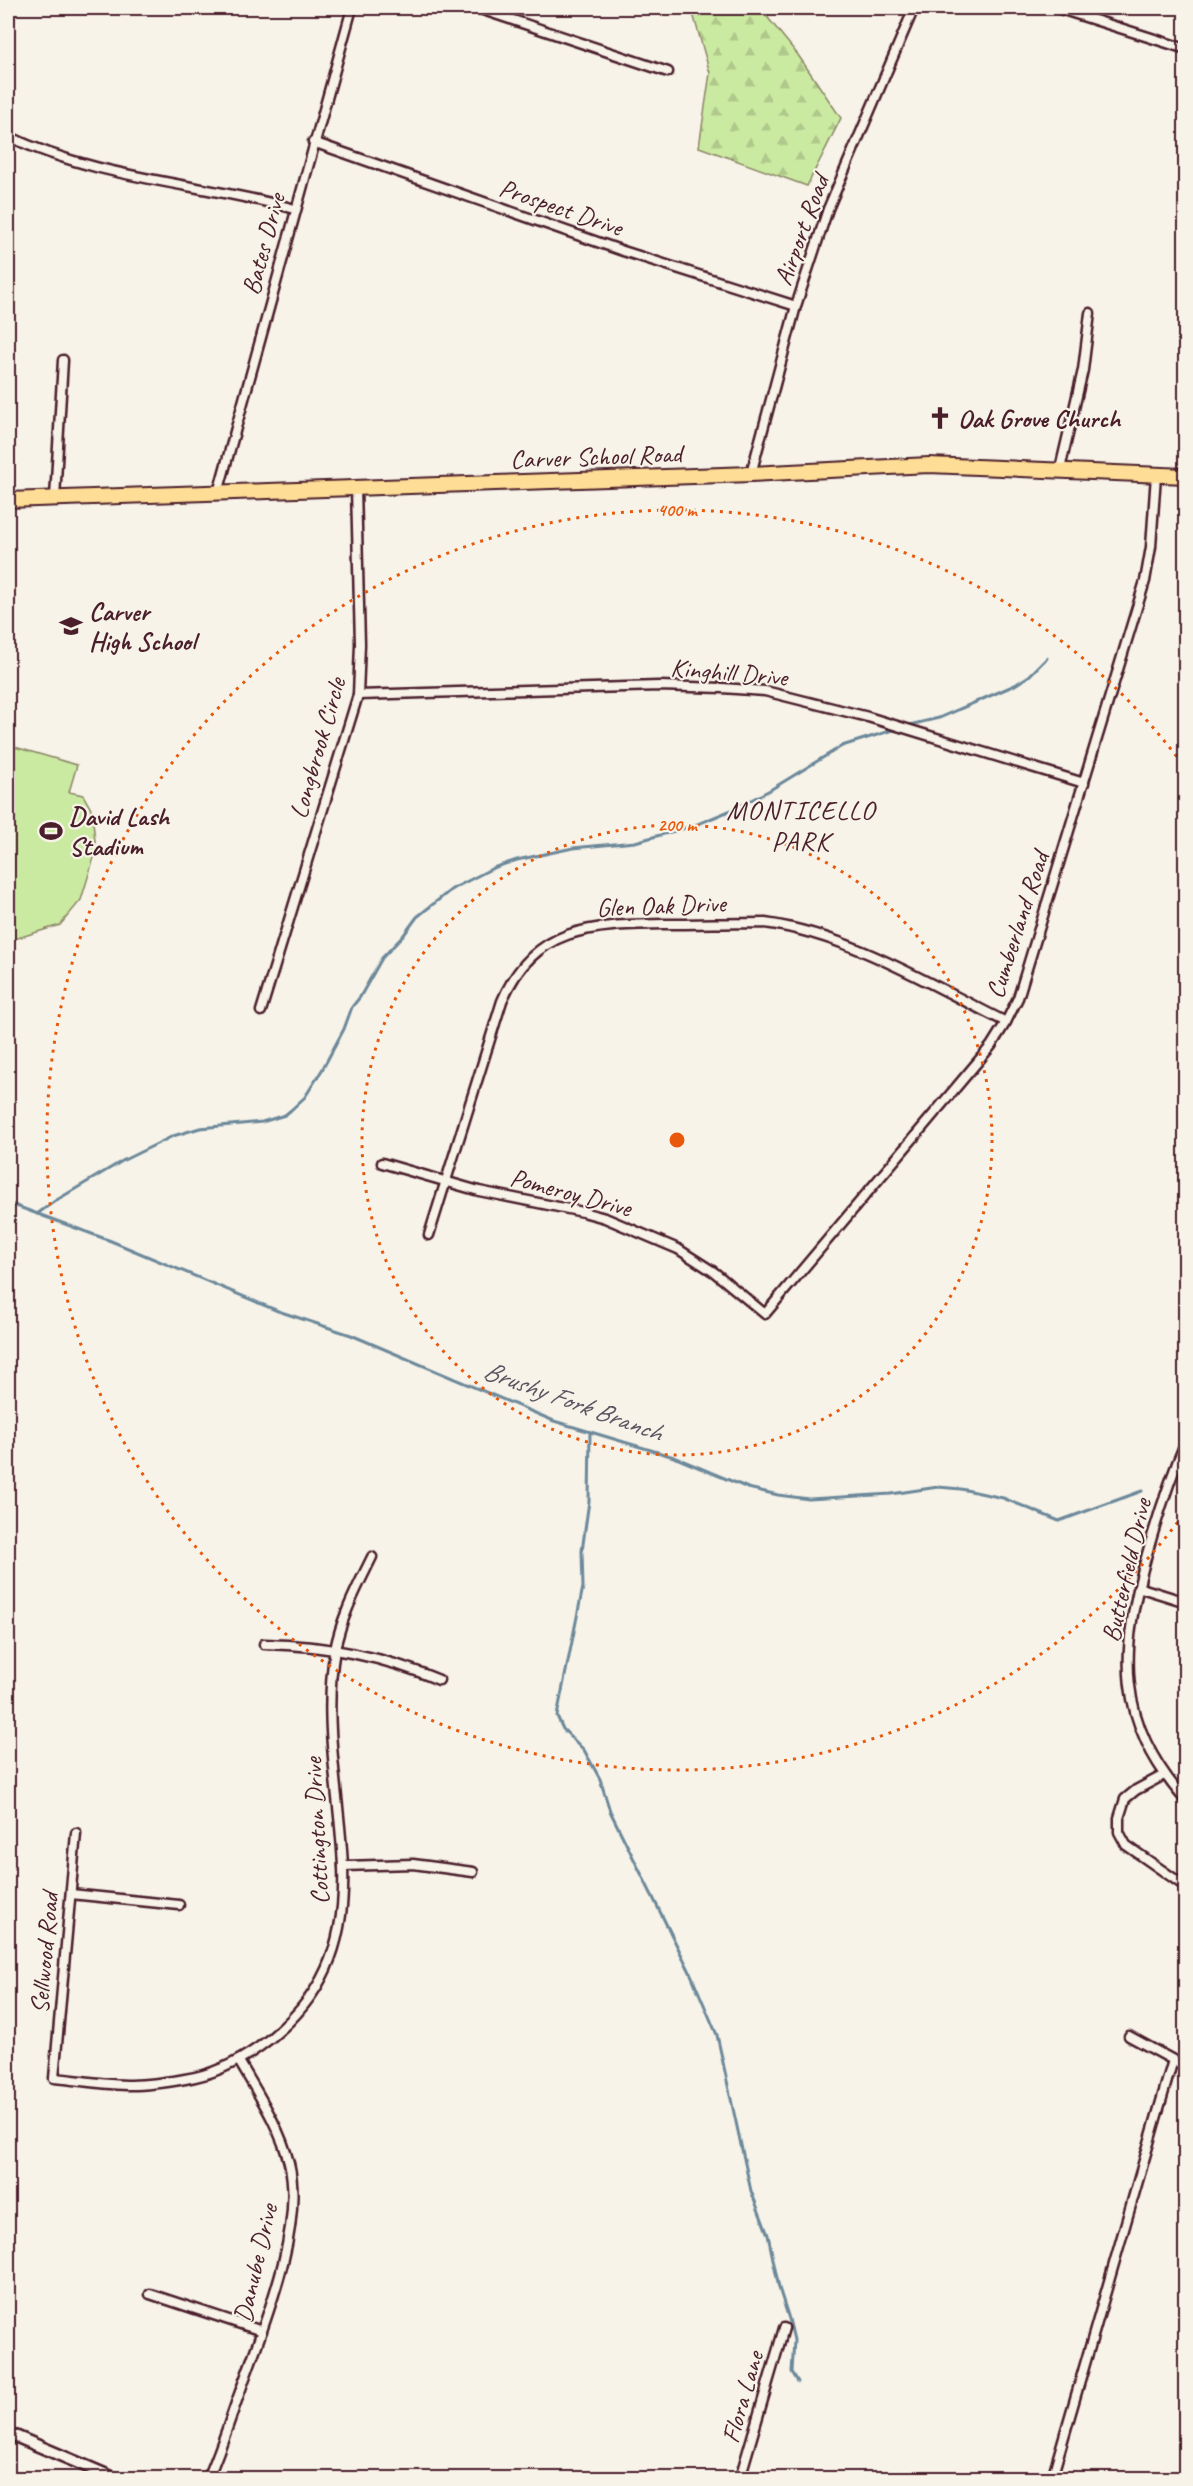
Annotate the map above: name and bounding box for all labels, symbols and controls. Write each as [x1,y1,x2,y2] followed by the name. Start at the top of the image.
[766,167,838,290] street label: Airport Road
[495,171,629,245] street label: Prospect Drive
[234,187,293,298] street label: Bates Drive
[958,402,1122,435] place label: Oak Grove Church
[927,405,953,431] church icon: Oak Grove Church
[510,437,686,476] street label: Carver School Road
[658,499,698,521] text: 400 m
[89,595,200,658] place label: Carver High School
[58,613,84,639] school or university icon: Carver High School
[669,651,791,694] street label: Kinghill Drive
[282,673,354,822] street label: Longbrook Circle
[726,793,877,858] district label: MONTICELLO PARK
[69,800,171,863] place label: David Lash Stadium
[658,814,698,836] text: 200 m
[38,818,64,844] sports icon: David Lash Stadium
[978,844,1058,1003] street label: Cumberland Road
[596,887,729,924] street label: Glen Oak Drive
[667,1130,687,1150] centre of rings
[507,1161,636,1225] street label: Pomeroy Drive
[479,1353,669,1450] water label: Brushy Fork Branch
[1094,1494,1159,1645] street label: Butterfield Drive
[296,1755,337,1905] street label: Cottington Drive
[23,1887,67,2015] street label: Sellwood Road
[226,2199,285,2325] street label: Danube Drive
[714,2345,772,2447] street label: Flora Lane

